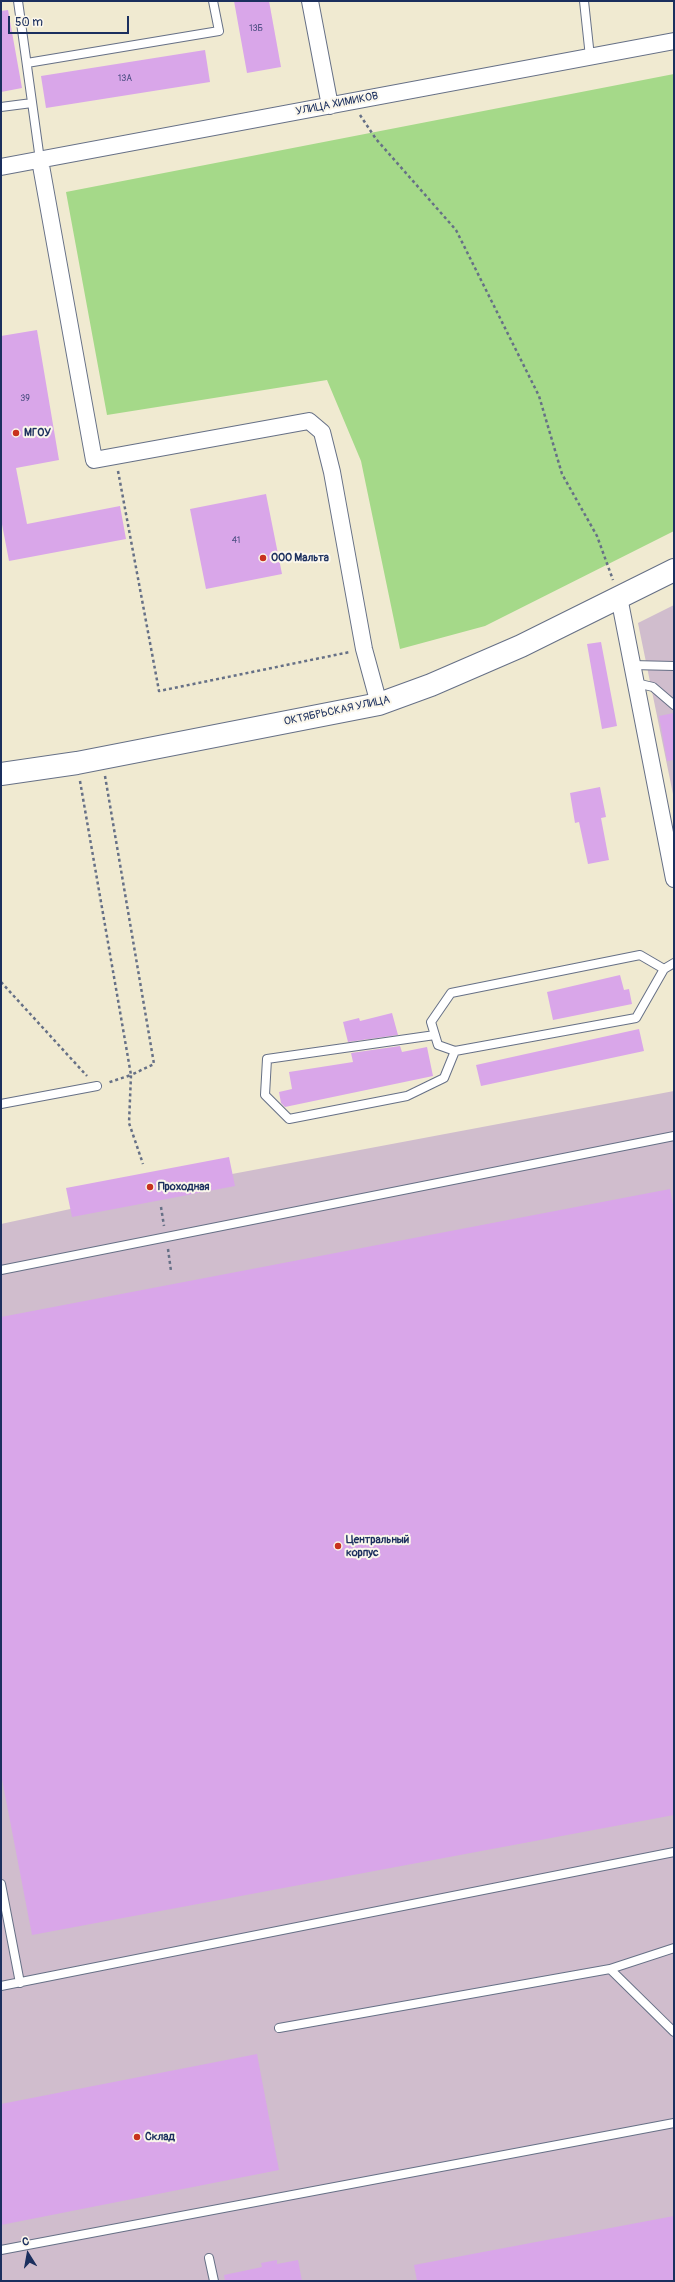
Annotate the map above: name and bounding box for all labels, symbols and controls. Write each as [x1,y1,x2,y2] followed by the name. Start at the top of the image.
[10,8,131,34] scale bar
[15,15,43,30] text: 50 m
[249,24,263,34] house number: 13Б
[118,74,132,84] house number: 13А
[295,90,379,118] street label: УЛИЦА ХИМИКОВ
[20,394,30,404] house number: 39
[24,426,51,440] place label: МГОУ
[11,428,21,438] marker: МГОУ
[232,536,240,546] house number: 41
[271,551,329,565] place label: ООО Мальта
[258,553,268,563] marker: ООО Мальта
[283,693,391,729] street label: ОКТЯБРЬСКАЯ УЛИЦА
[158,1180,209,1194] place label: Проходная
[145,1182,155,1192] marker: Проходная
[346,1533,409,1559] place label: Центральный корпус
[333,1541,343,1551] marker: Центральный корпус
[145,2130,175,2144] place label: Склад
[132,2132,142,2142] marker: Склад
[8,2234,48,2274] north arrow
[21,2235,30,2249] text: С

